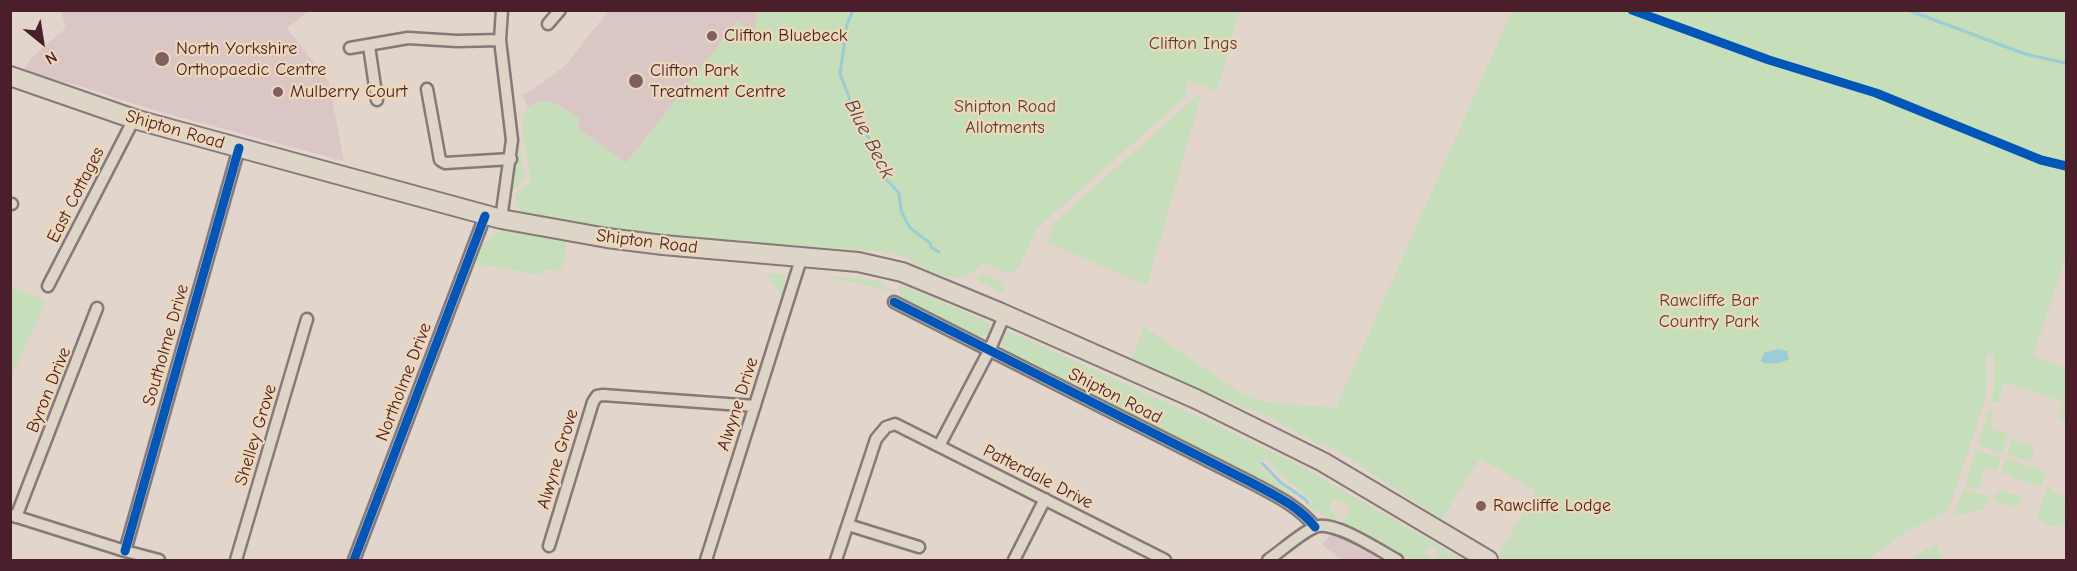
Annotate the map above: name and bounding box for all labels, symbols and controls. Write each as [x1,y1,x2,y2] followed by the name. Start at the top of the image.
[12,12,72,72] north arrow
[724,25,848,47] place label: Clifton Bluebeck
[705,29,719,43] marker: Clifton Bluebeck
[1149,33,1237,55] park label: Clifton Ings
[176,38,326,80] place label: North Yorkshire Orthopaedic Centre
[42,47,60,68] text: N
[153,50,171,68] marker: North Yorkshire Orthopaedic Centre
[650,60,786,103] place label: Clifton Park Treatment Centre
[627,72,645,90] marker: Clifton Park Treatment Centre
[290,81,407,103] place label: Mulberry Court
[271,85,285,99] marker: Mulberry Court
[839,95,899,183] water label: Blue Beck
[954,96,1056,138] park label: Shipton Road Allotments
[123,106,227,154] street label: Shipton Road
[43,144,109,246] street label: East Cottages
[595,225,699,259] street label: Shipton Road
[138,282,194,408] street label: Southolme Drive
[1659,290,1759,332] park label: Rawcliffe Bar Country Park
[371,320,437,444] street label: Northolme Drive
[22,344,76,436] street label: Byron Drive
[713,355,763,453] street label: Alwyne Drive
[1065,363,1165,429] street label: Shipton Road
[230,382,282,488] street label: Shelley Grove
[533,406,583,512] street label: Alwyne Grove
[979,440,1097,514] street label: Patterdale Drive
[1493,495,1611,517] place label: Rawcliffe Lodge
[1474,499,1488,513] marker: Rawcliffe Lodge

